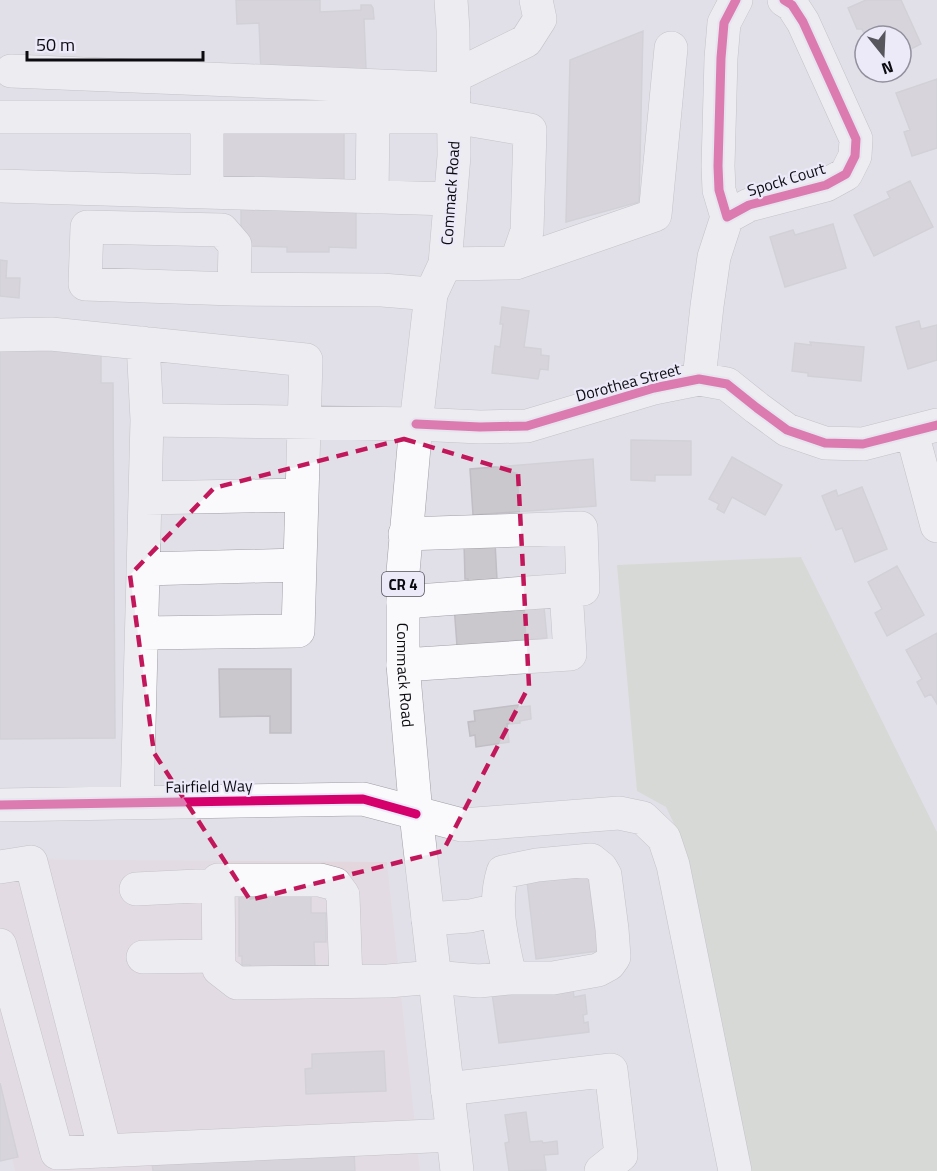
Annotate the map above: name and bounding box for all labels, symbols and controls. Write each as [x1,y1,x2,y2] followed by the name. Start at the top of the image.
[27,24,202,62] scale bar
[853,24,913,84] north arrow
[36,31,75,58] text: 50 m
[879,55,897,81] text: N
[434,140,466,246] street label: Commack Road
[744,156,828,202] street label: Spock Court
[573,356,683,408] street label: Dorothea Street
[382,572,424,596] road number: CR 4
[391,623,420,728] street label: Commack Road
[165,773,253,799] street label: Fairfield Way

